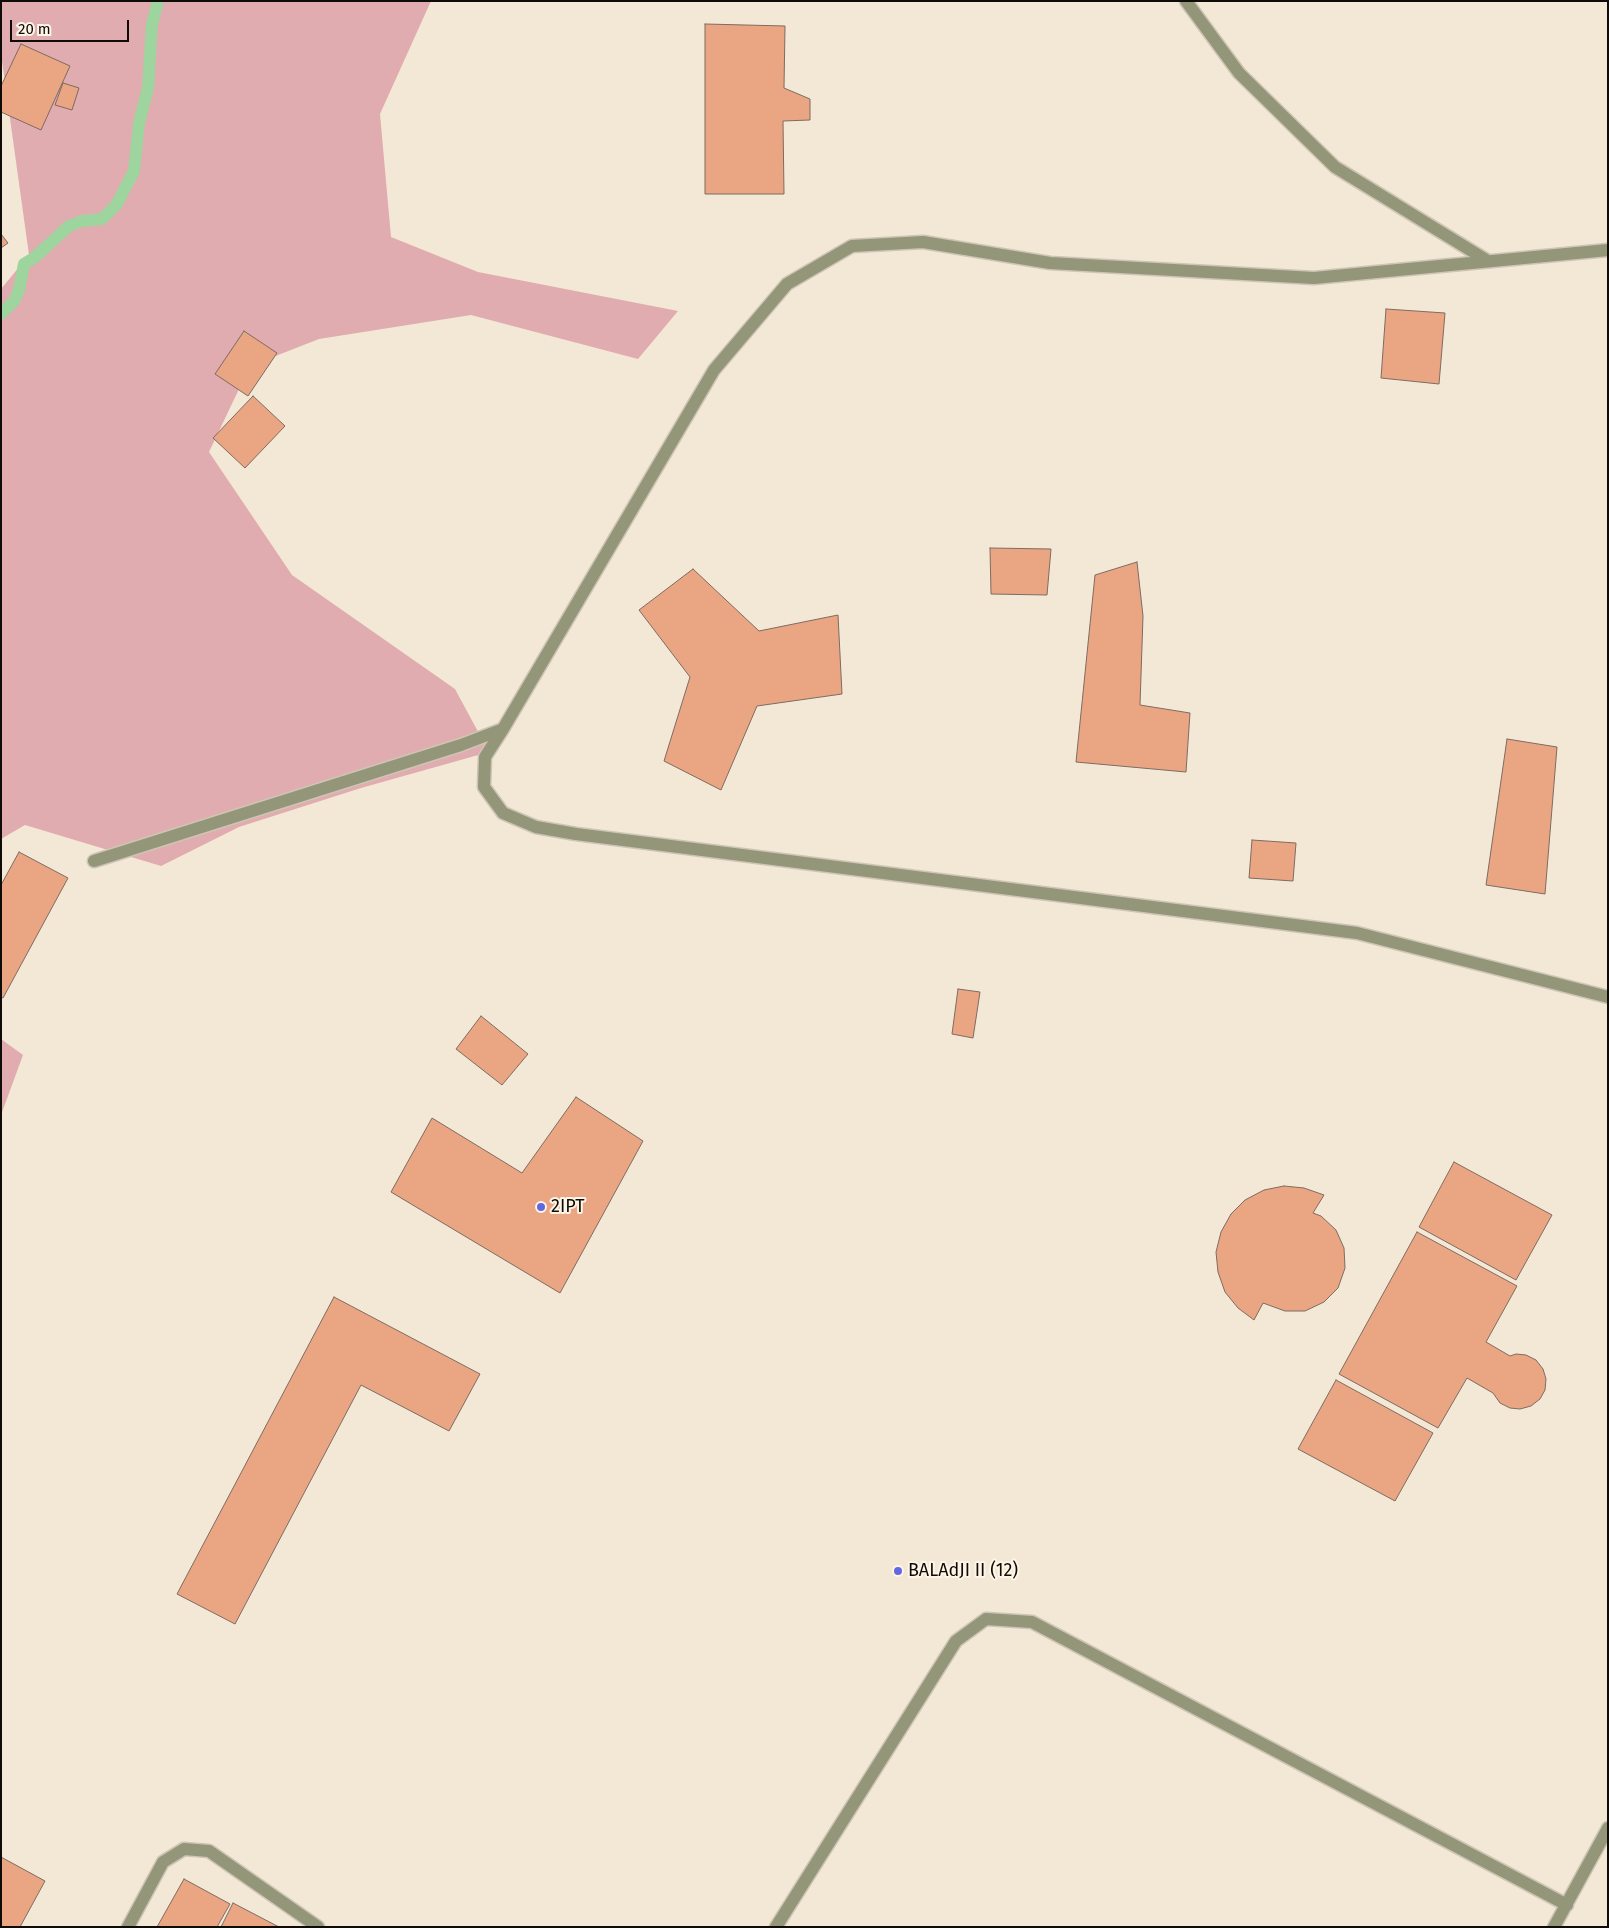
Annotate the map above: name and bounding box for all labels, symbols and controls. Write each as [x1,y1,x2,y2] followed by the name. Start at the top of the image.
[12,10,131,42] scale bar
[18,20,51,38] text: 20 m
[551,1196,585,1218] place label: 2IPT
[535,1201,547,1213] marker: 2IPT
[908,1560,1018,1582] place label: BALAdJI II (12)
[892,1565,904,1577] marker: BALAdJI II (12)

